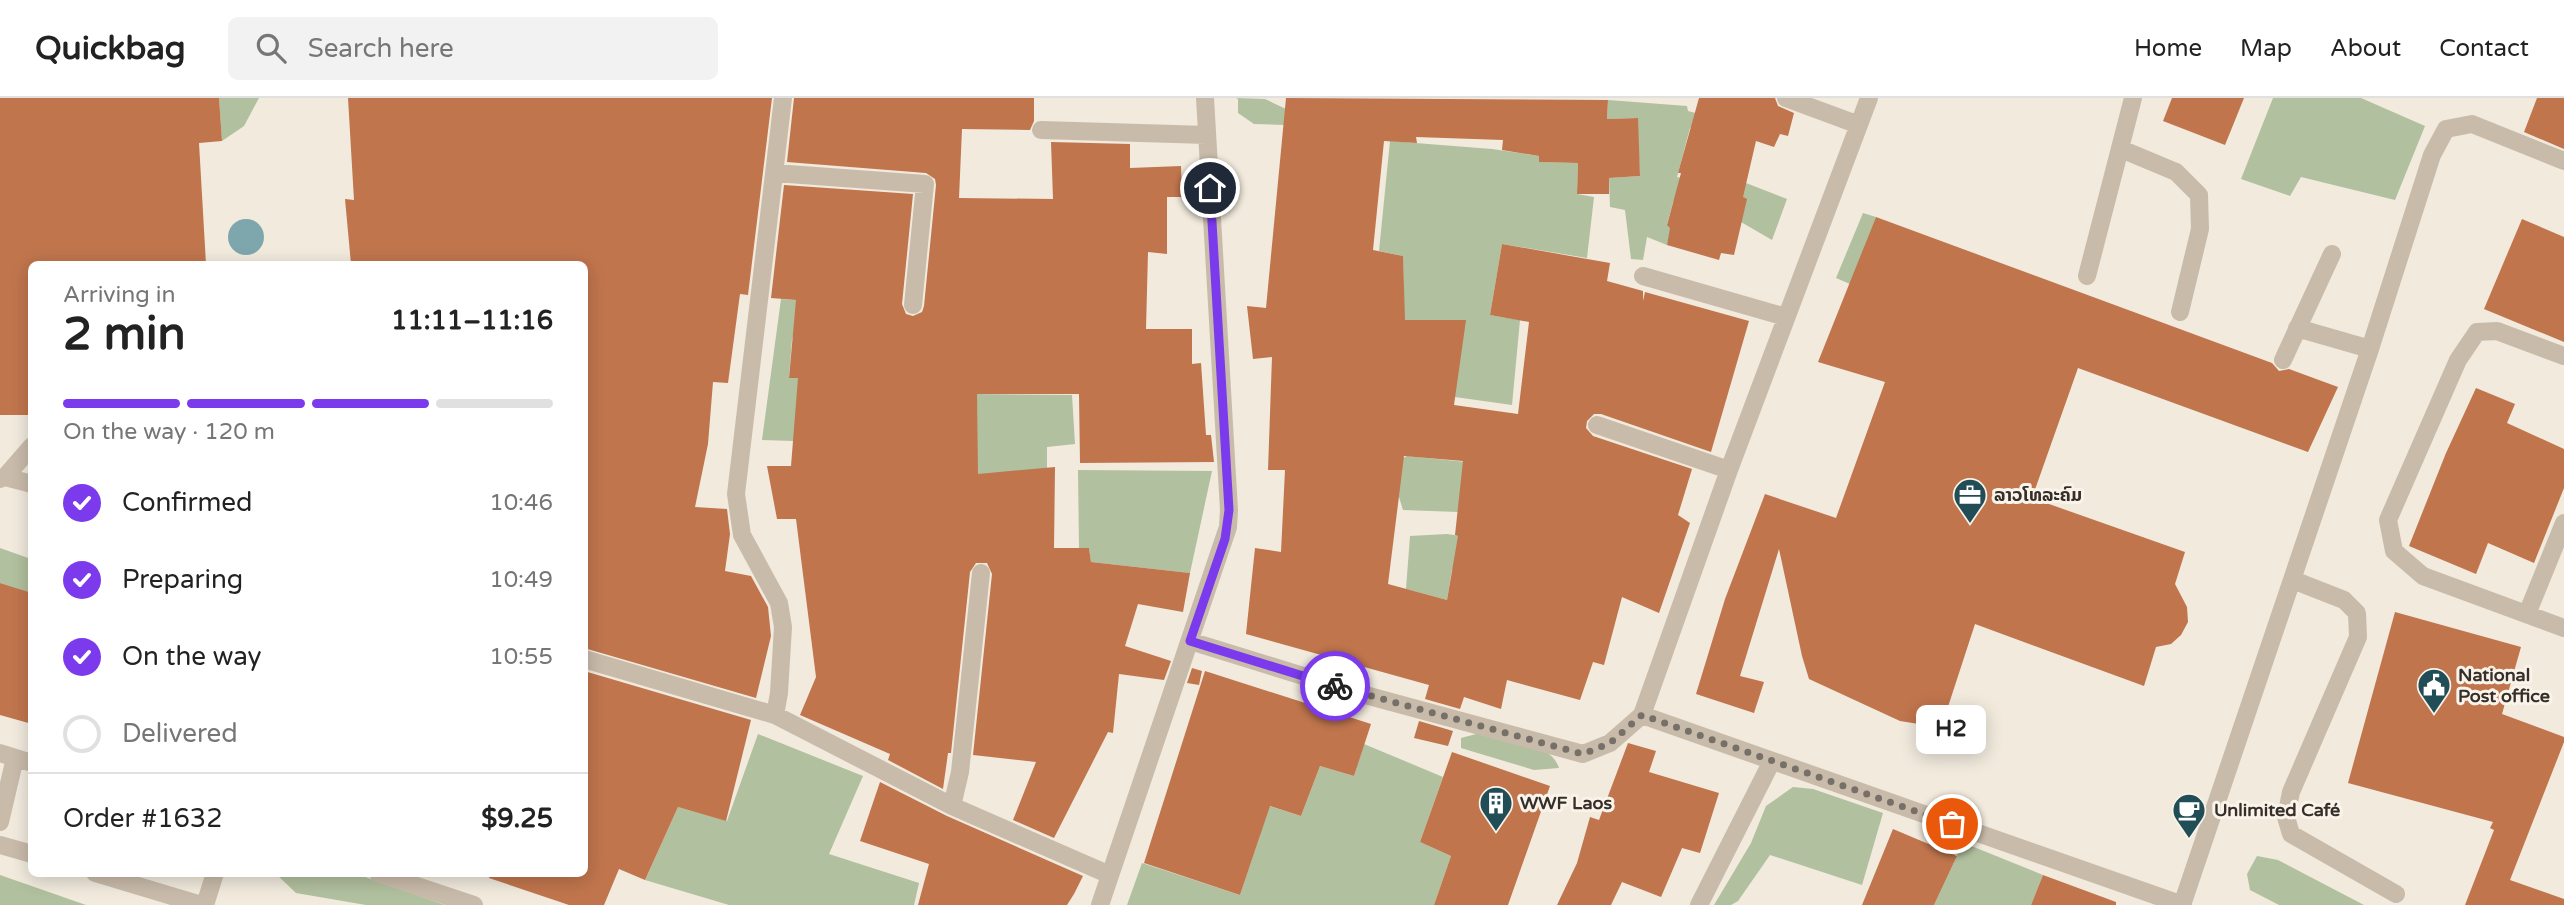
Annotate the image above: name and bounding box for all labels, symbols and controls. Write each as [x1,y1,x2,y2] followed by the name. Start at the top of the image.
[228,17,718,80] search box
[35,29,186,68] text: Quickbag
[252,29,290,67] icon: search
[308,33,454,64] text: Search here
[2134,34,2202,63] text: Home
[2240,34,2292,63] text: Map
[2330,34,2401,63] text: About
[2439,34,2529,63] text: Contact
[1180,158,1240,218] pin
[1191,169,1229,207] icon: home
[63,281,176,309] text: Arriving in
[391,305,553,336] text: 11:11–11:16
[63,307,186,362] text: 2 min
[63,418,275,446] text: On the way · 120 m
[1951,476,1989,525] office icon: ລາວໂທລະຄົມ
[63,484,101,522] icon: check
[1994,484,2082,506] place label: ລາວໂທລະຄົມ
[122,487,252,518] text: Confirmed
[489,489,553,517] text: 10:46
[63,561,101,599] icon: check
[122,564,243,595] text: Preparing
[489,566,553,594] text: 10:49
[63,638,101,676] icon: check
[122,641,262,672] text: On the way
[489,643,553,671] text: 10:55
[1300,651,1370,721] courier
[2458,664,2550,707] place label: National Post office
[2415,666,2453,715] public building icon: National Post office
[1316,667,1354,705] icon: bike
[1917,705,1987,754] callout: H2
[1935,715,1967,743] text: H2
[122,718,238,749] text: Delivered
[1477,784,1515,833] building icon: WWF Laos
[2170,791,2208,840] cafe icon: Unlimited Café
[1520,792,1612,814] place label: WWF Laos
[1922,794,1982,854] pin
[2214,799,2340,821] place label: Unlimited Café
[63,803,223,834] text: Order #1632
[481,803,553,834] text: $9.25
[1933,805,1971,843] icon: bag

